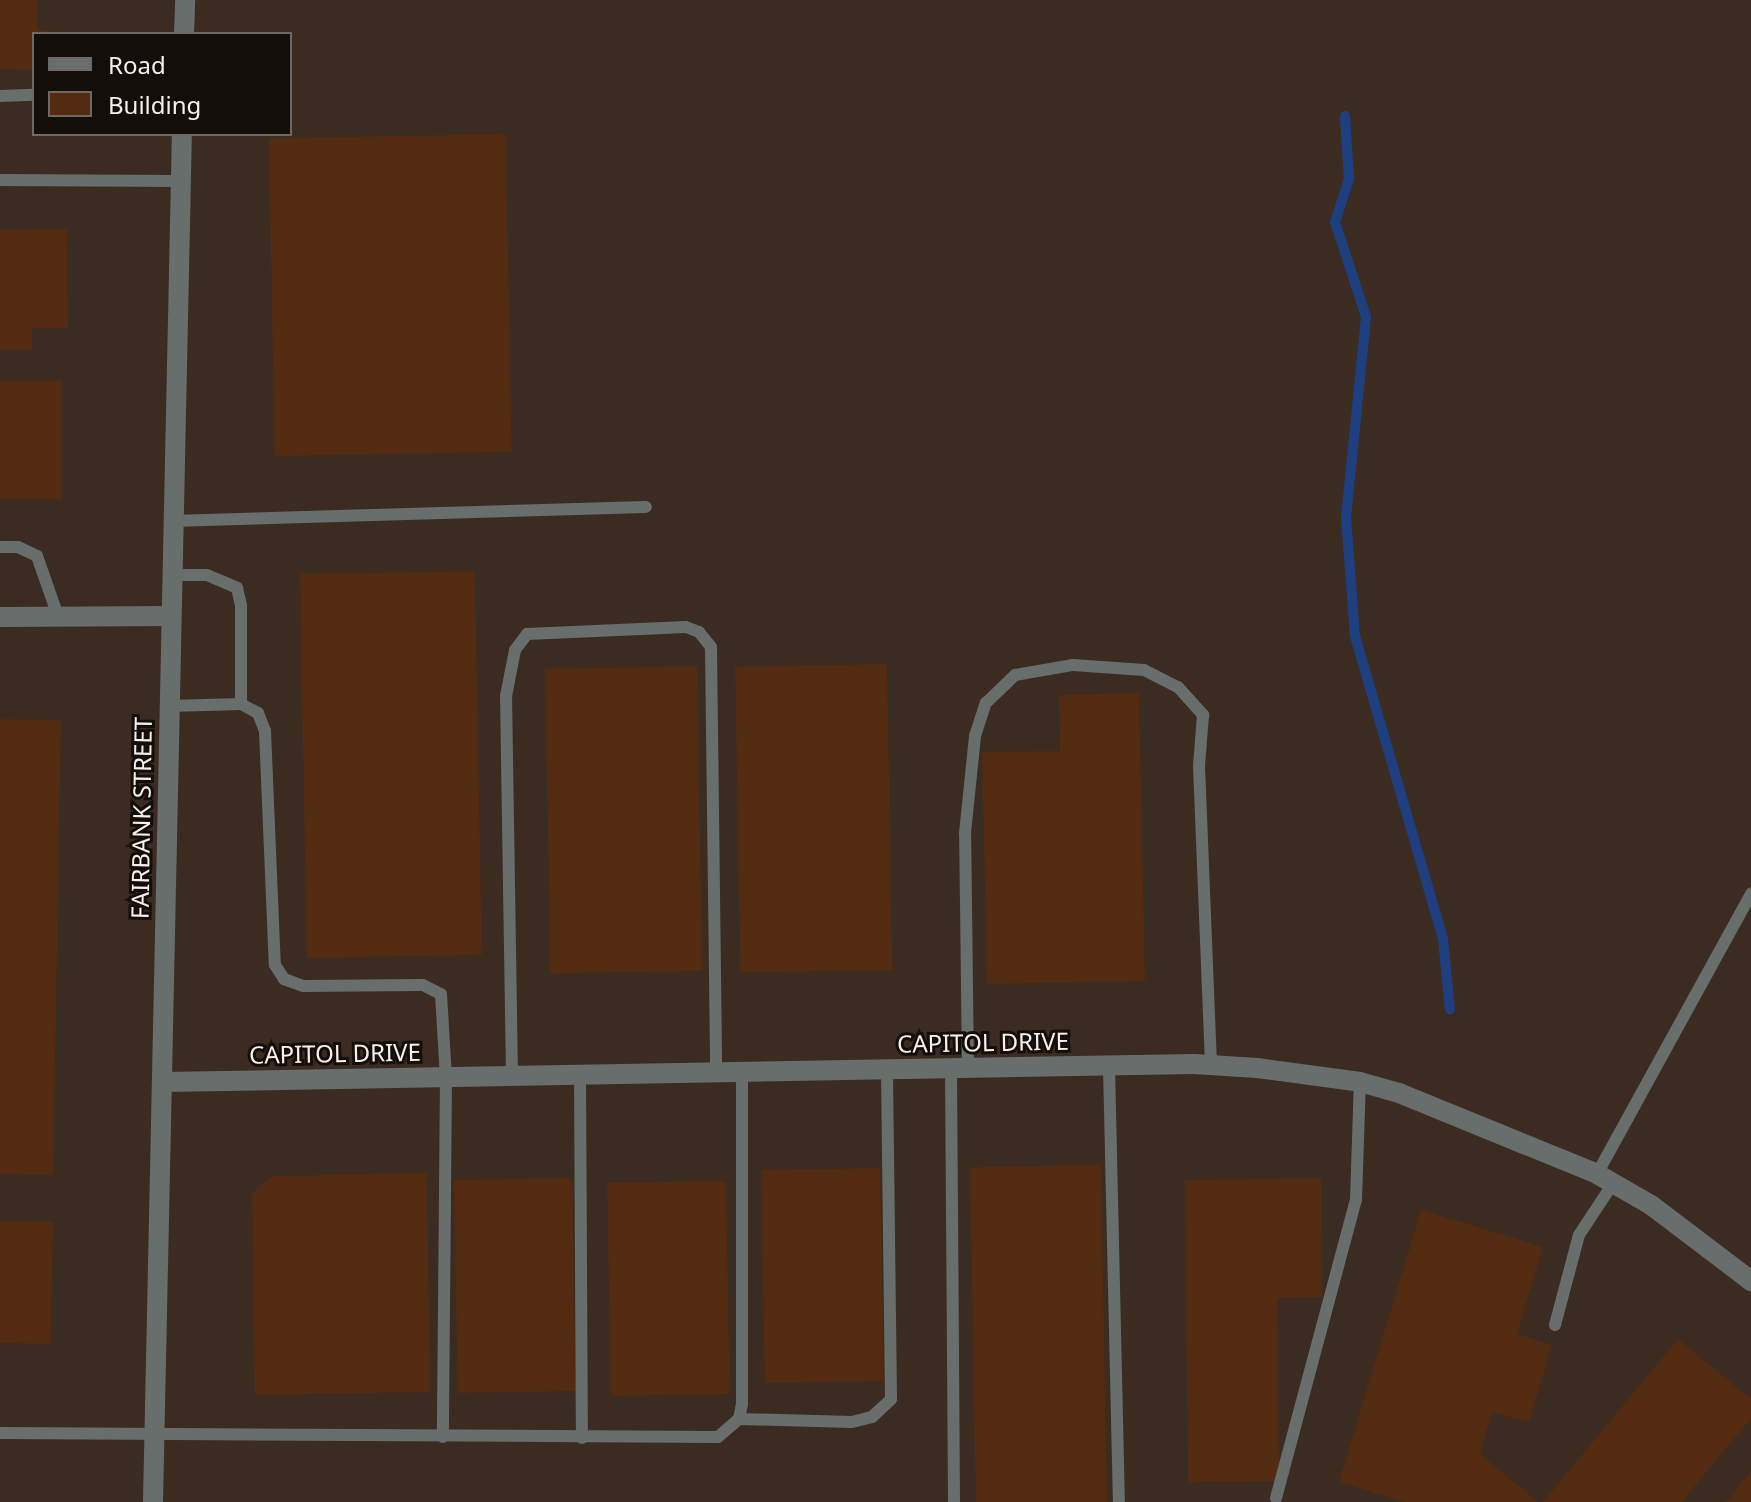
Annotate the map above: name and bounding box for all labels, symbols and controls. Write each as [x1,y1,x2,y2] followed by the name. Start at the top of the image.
[32,32,292,136] legend
[108,48,166,81] text: Road
[108,88,201,121] text: Building
[125,717,157,919] street label: FAIRBANK STREET
[897,1026,1069,1058] street label: CAPITOL DRIVE
[249,1037,421,1069] street label: CAPITOL DRIVE

